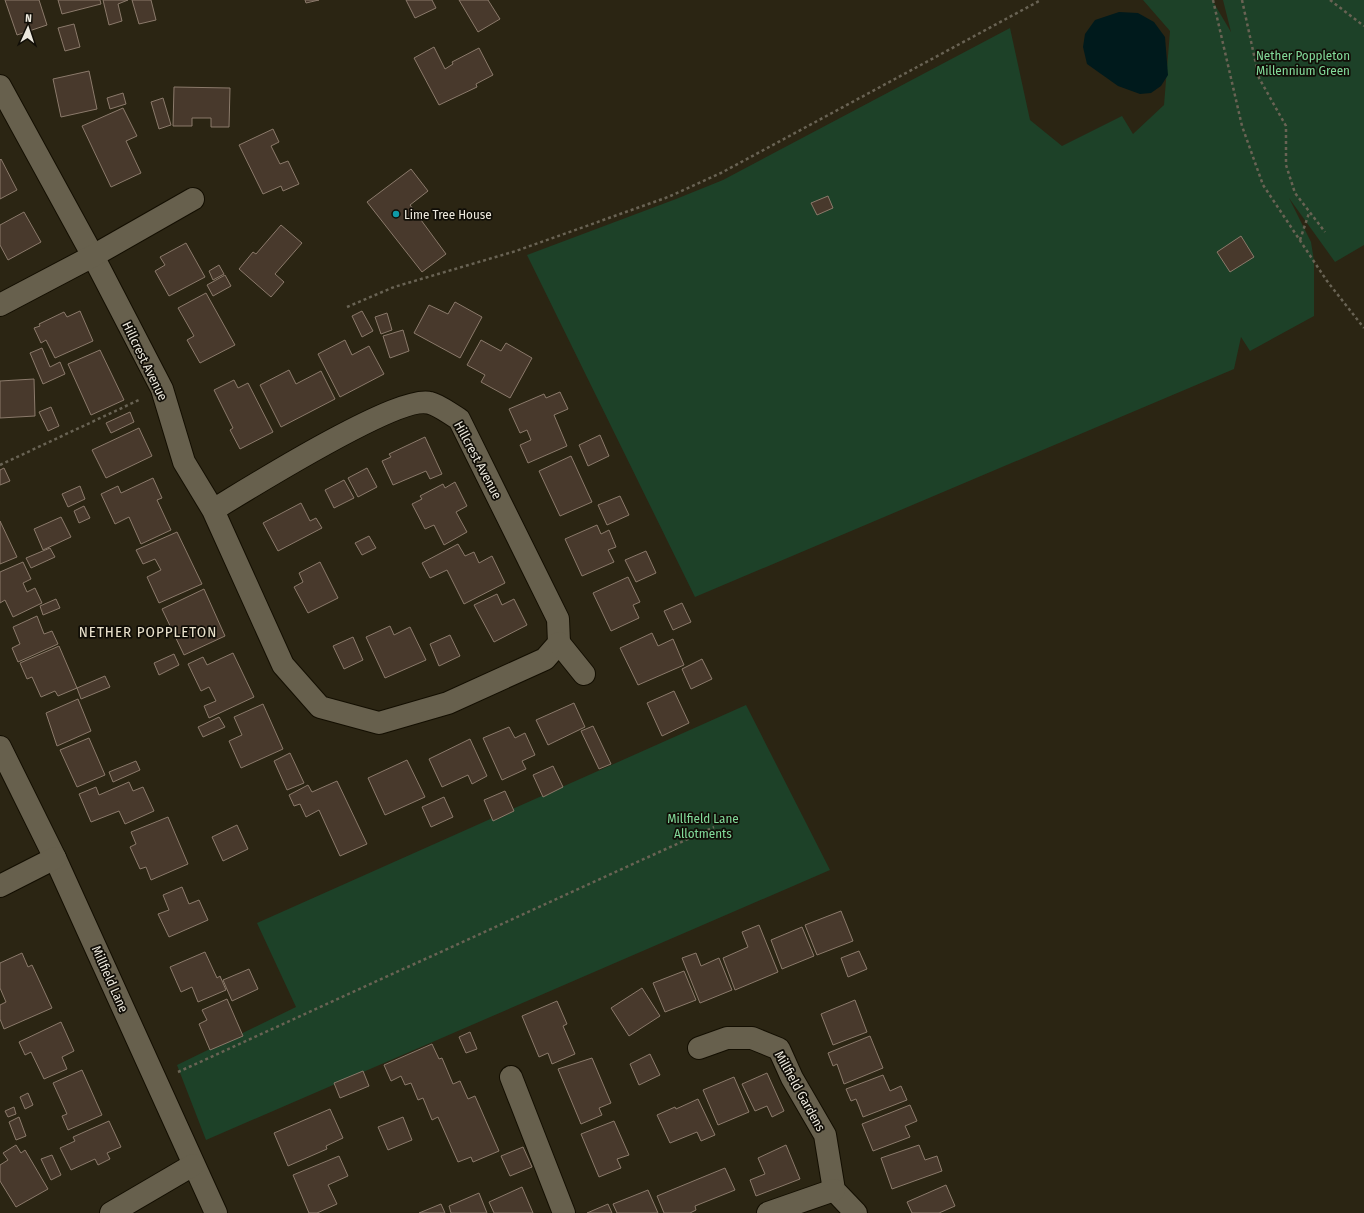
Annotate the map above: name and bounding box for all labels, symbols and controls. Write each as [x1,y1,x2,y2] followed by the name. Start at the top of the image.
[8,8,48,48] north arrow
[25,12,32,25] text: N
[1256,48,1350,78] park label: Nether Poppleton Millennium Green
[404,207,492,222] place label: Lime Tree House
[391,209,401,219] marker: Lime Tree House
[119,319,171,403] street label: Hillcrest Avenue
[451,418,505,502] street label: Hillcrest Avenue
[79,623,217,641] district label: NETHER POPPLETON
[667,811,739,841] park label: Millfield Lane Allotments
[89,943,131,1015] street label: Millfield Lane
[772,1048,829,1134] street label: Millfield Gardens

